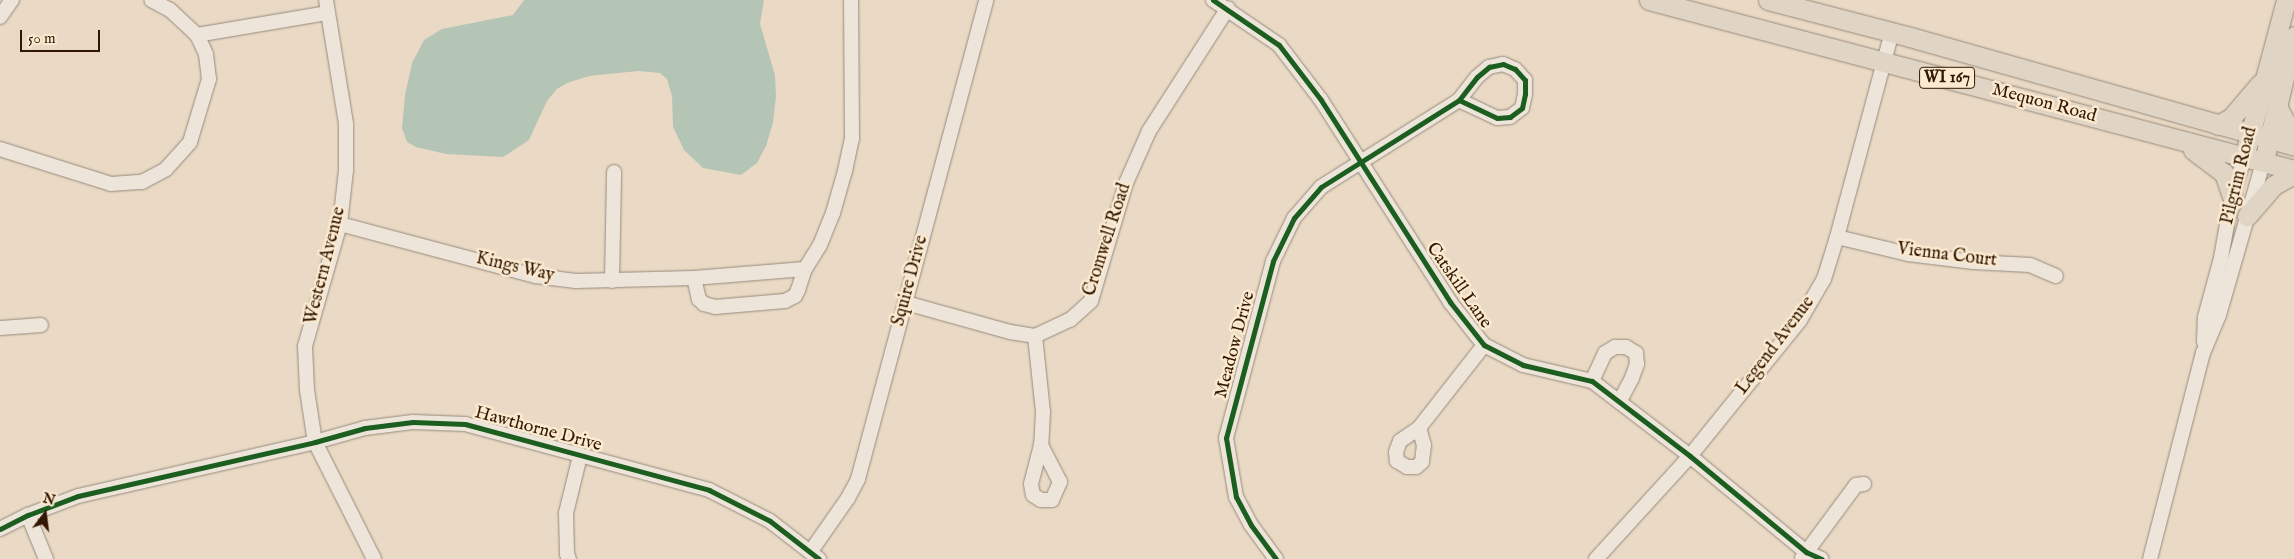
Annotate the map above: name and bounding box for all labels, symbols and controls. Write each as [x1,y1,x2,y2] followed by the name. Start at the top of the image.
[22,20,102,52] scale bar
[28,29,56,48] text: 50 m
[1918,64,1976,92] road number: WI 167
[1990,80,2098,128] street label: Mequon Road
[2217,125,2263,227] street label: Pilgrim Road
[1080,181,1136,299] street label: Cromwell Road
[301,205,351,327] street label: Western Avenue
[889,233,933,329] street label: Squire Drive
[1421,239,1495,333] street label: Catskill Lane
[1896,239,1998,273] street label: Vienna Court
[474,248,556,288] street label: Kings Way
[1211,289,1261,401] street label: Meadow Drive
[1732,293,1820,399] street label: Legend Avenue
[472,403,604,457] street label: Hawthorne Drive
[20,489,70,539] north arrow
[41,489,57,510] text: N

